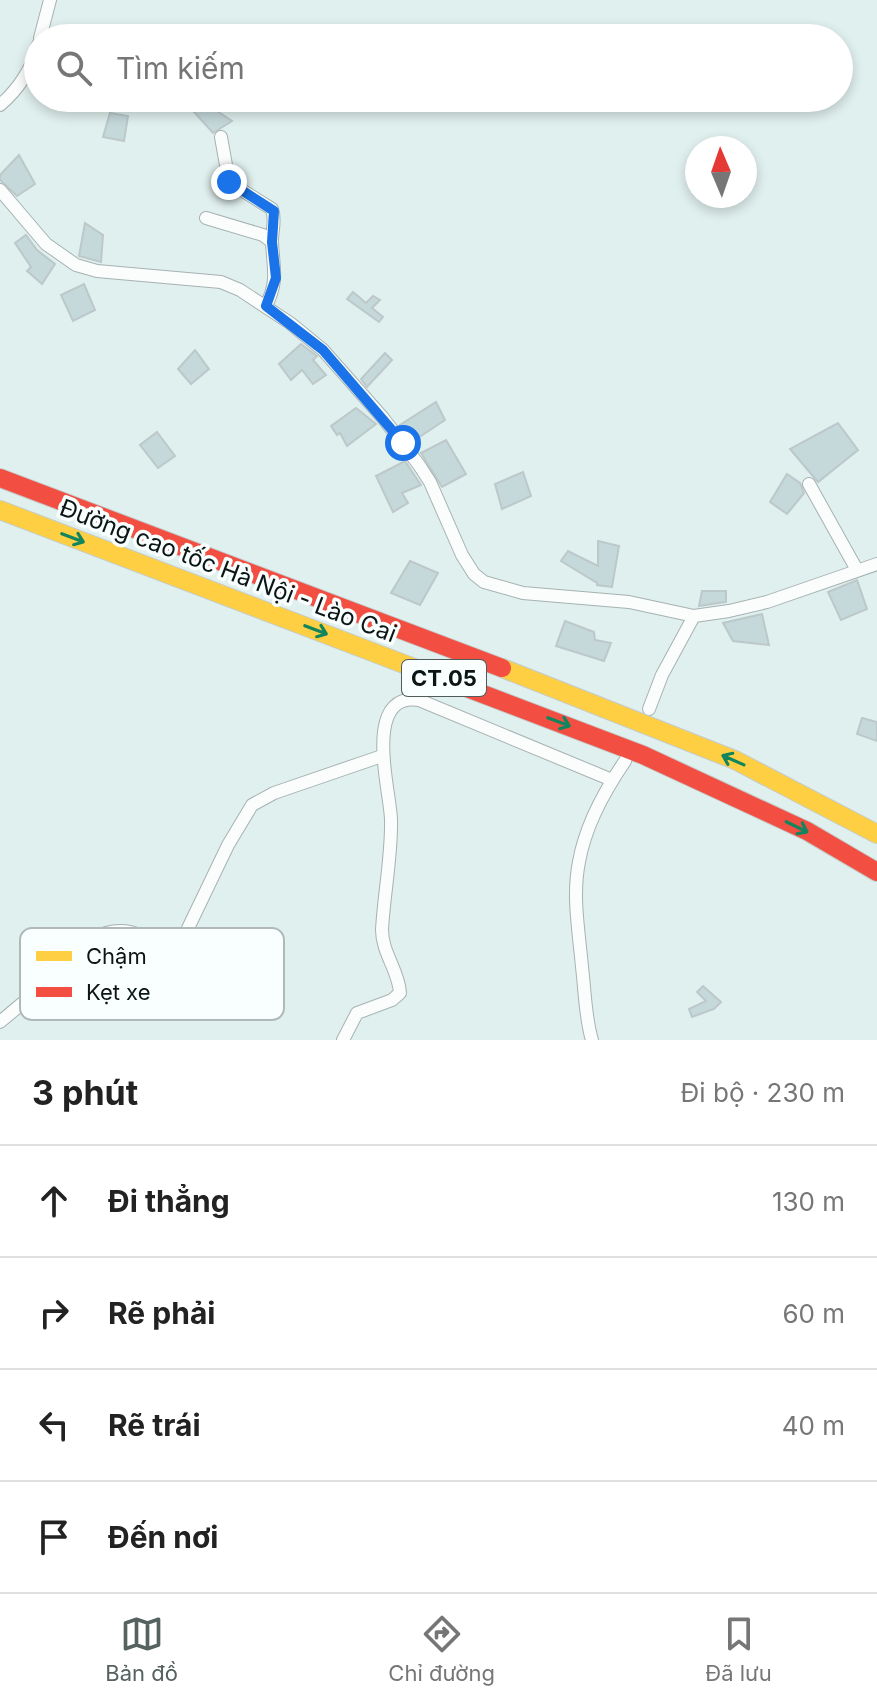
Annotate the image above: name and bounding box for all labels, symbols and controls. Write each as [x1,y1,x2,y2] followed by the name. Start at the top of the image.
[24,24,853,112] search box
[52,46,96,90] icon: search
[116,50,245,86] text: Tìm kiếm
[685,136,757,208] north arrow
[211,164,247,200] route end
[385,425,421,461] route start
[56,493,401,648] street label: Đường cao tốc Hà Nội - Lào Cai
[60,532,85,546] one-way arrow
[303,623,328,638] one-way arrow
[402,660,486,696] road number: CT.05
[546,716,571,730] one-way arrow
[721,751,746,766] one-way arrow
[785,820,809,835] one-way arrow
[20,928,284,1020] legend
[86,943,147,969] text: Chậm
[86,979,150,1005] text: Kẹt xe
[32,1072,138,1113] text: 3 phút
[681,1077,845,1108] text: Đi bộ · 230 m
[32,1179,76,1223] icon: ahead
[108,1183,230,1219] text: Đi thẳng
[772,1186,845,1217] text: 130 m
[32,1291,76,1335] icon: right
[108,1295,215,1331] text: Rẽ phải
[782,1298,845,1329] text: 60 m
[32,1403,76,1447] icon: left
[108,1407,201,1443] text: Rẽ trái
[782,1410,845,1441] text: 40 m
[32,1515,76,1559] icon: arrive
[108,1519,218,1555] text: Đến nơi
[105,1612,178,1686] tab: Bản đồ
[388,1612,495,1686] tab: Chỉ đường
[705,1612,772,1686] tab: Đã lưu

